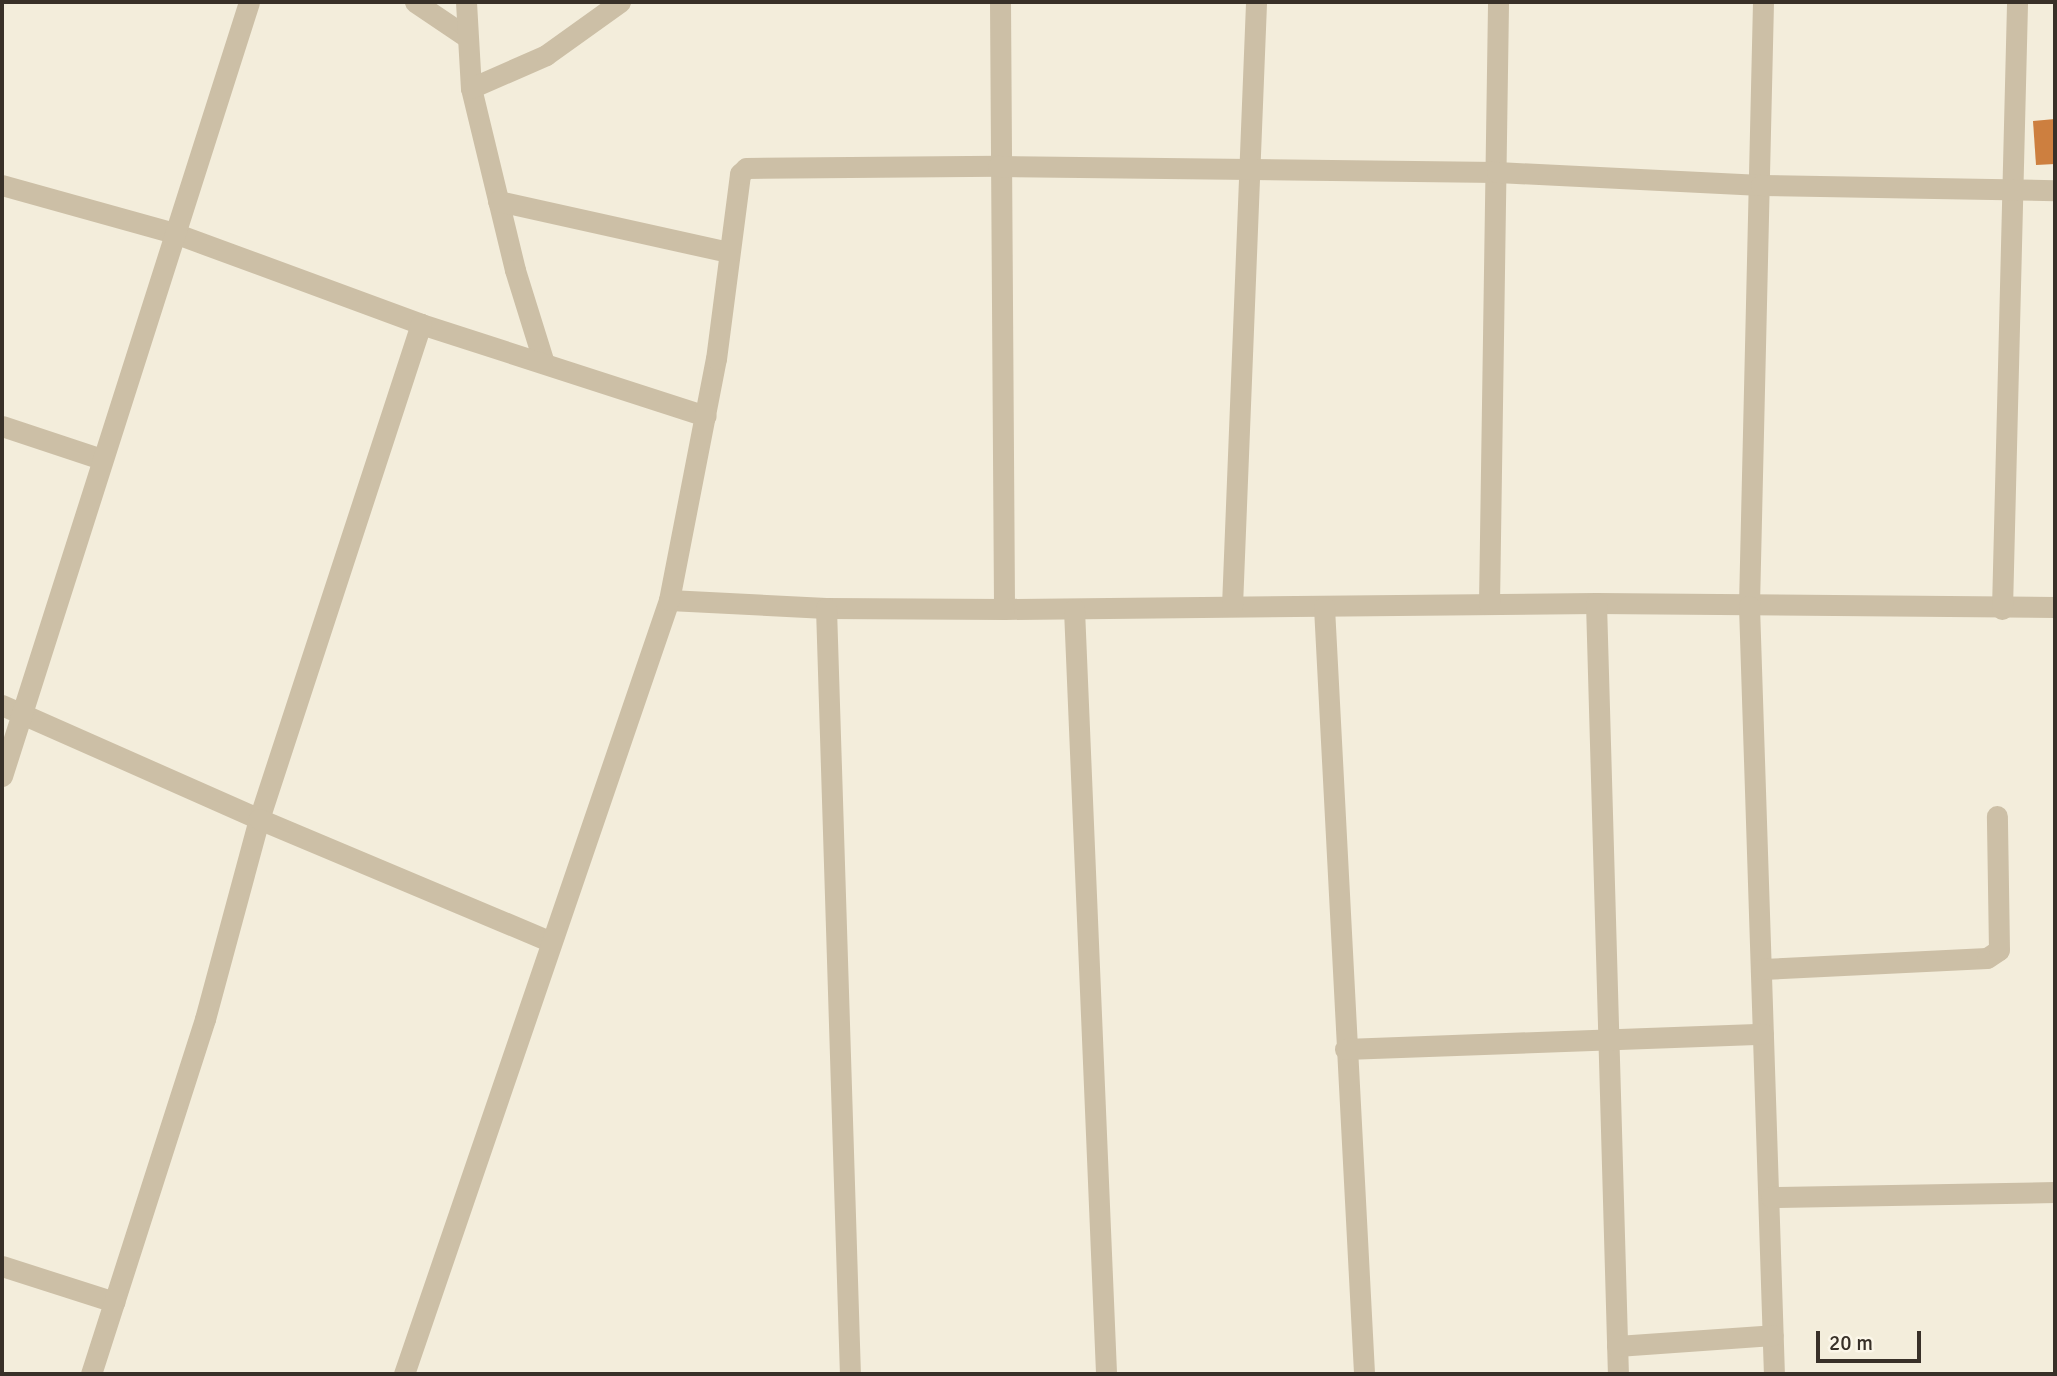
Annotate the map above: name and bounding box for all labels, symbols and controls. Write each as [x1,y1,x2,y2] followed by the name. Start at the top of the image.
[1819,1316,1924,1360] scale bar
[1829,1330,1873,1356] text: 20 m

